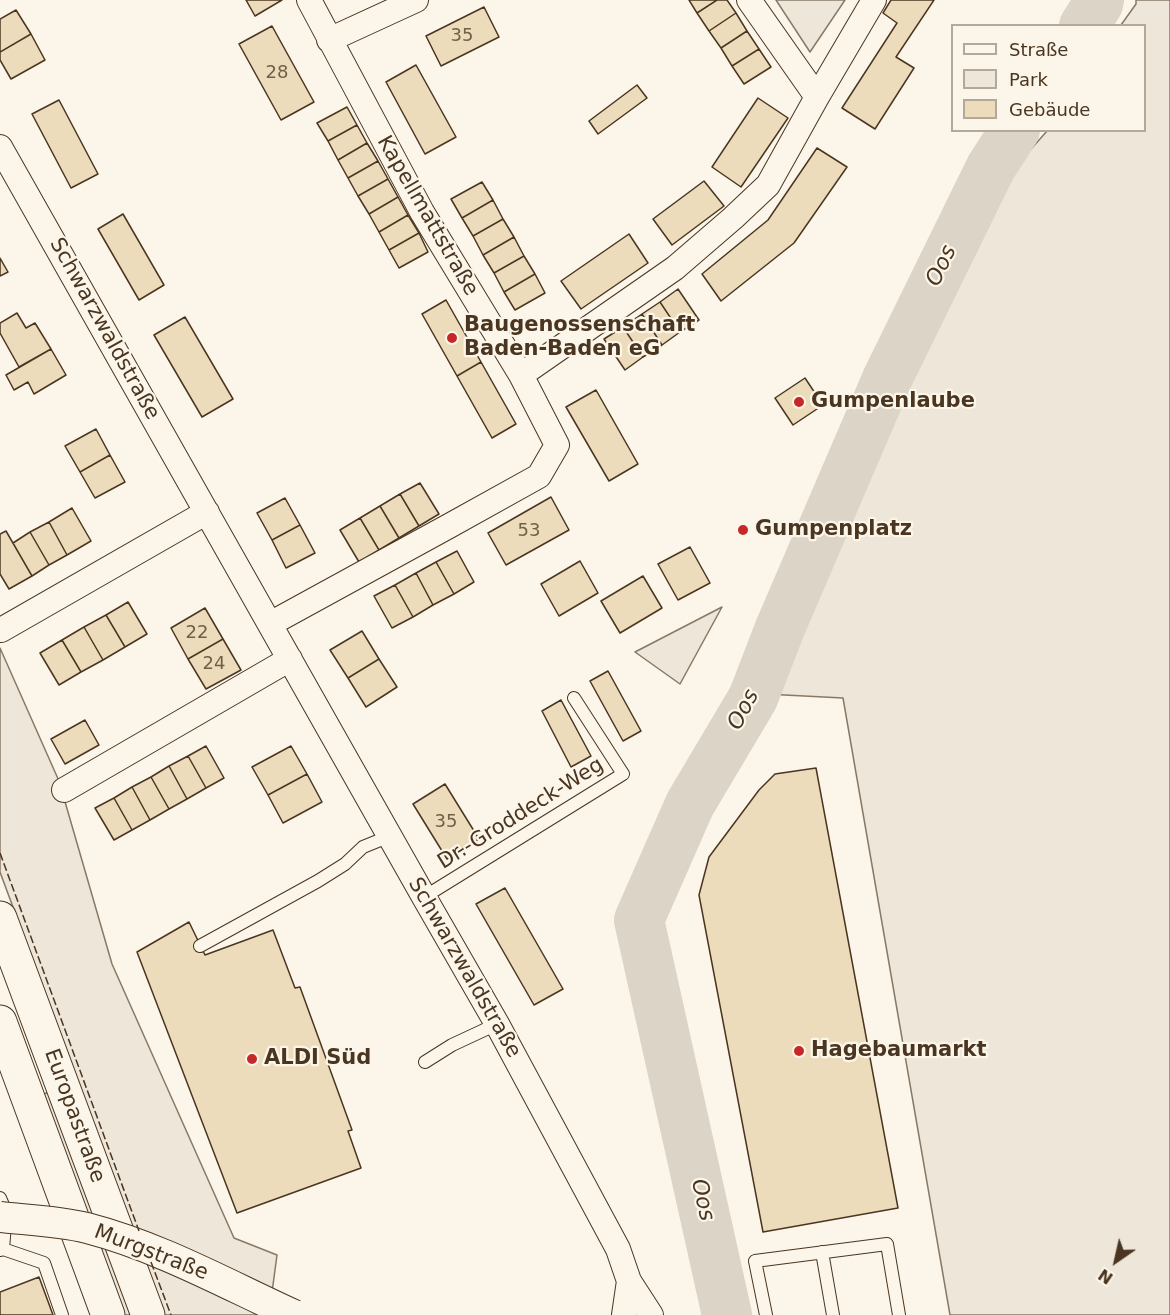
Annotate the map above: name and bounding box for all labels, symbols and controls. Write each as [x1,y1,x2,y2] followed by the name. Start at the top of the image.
[951,24,1146,132] legend
[451,25,473,47] house number: 35
[1009,39,1068,60] text: Straße
[266,62,288,84] house number: 28
[1009,69,1048,90] text: Park
[1009,99,1090,120] text: Gebäude
[371,131,483,301] street label: Kapellmattstraße
[44,234,164,424] street label: Schwarzwaldstraße
[921,241,963,291] water label: Oos
[464,313,695,363] place label: Baugenossenschaft Baden-Baden eG
[445,331,459,345] marker: Baugenossenschaft Baden-Baden eG
[811,389,975,415] place label: Gumpenlaube
[792,395,806,409] marker: Gumpenlaube
[755,517,912,543] place label: Gumpenplatz
[518,520,540,542] house number: 53
[736,523,750,537] marker: Gumpenplatz
[186,622,208,644] house number: 22
[203,653,225,675] house number: 24
[722,685,766,735] water label: Oos
[433,753,609,875] street label: Dr.-Groddeck-Weg
[435,811,457,833] house number: 35
[402,873,526,1063] street label: Schwarzwaldstraße
[811,1038,987,1064] place label: Hagebaumarkt
[792,1044,806,1058] marker: Hagebaumarkt
[38,1046,110,1186] street label: Europastraße
[264,1046,371,1072] place label: ALDI Süd
[245,1052,259,1066] marker: ALDI Süd
[684,1176,720,1224] water label: Oos
[91,1220,211,1286] street label: Murgstraße
[1086,1231,1146,1291] north arrow
[1095,1265,1117,1288] text: N

